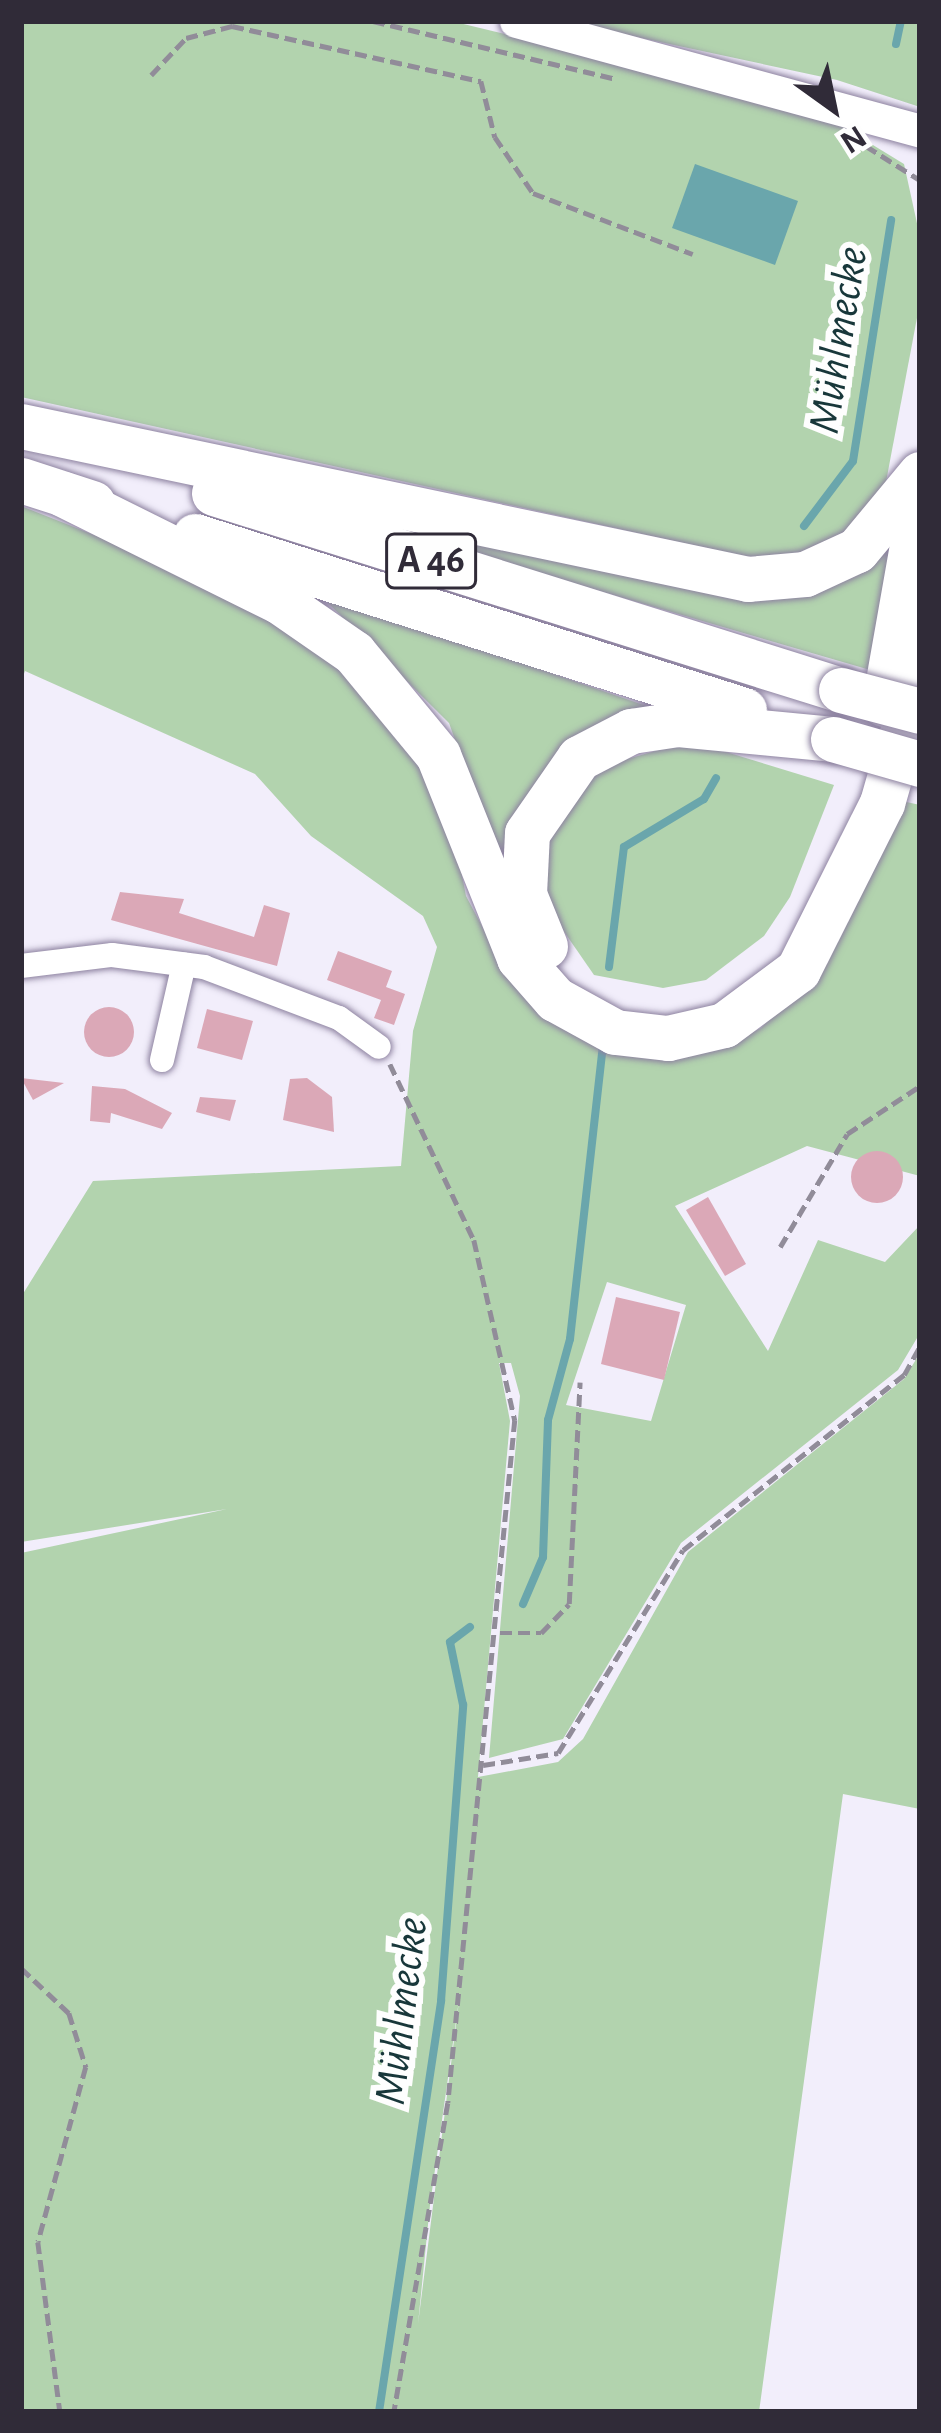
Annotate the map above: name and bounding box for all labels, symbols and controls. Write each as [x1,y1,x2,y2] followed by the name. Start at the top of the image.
[773,48,893,168] north arrow
[834,119,871,159] text: N
[798,243,880,437] water label: Mühlmecke
[383,528,479,594] road number: A 46
[364,1914,440,2108] water label: Mühlmecke

